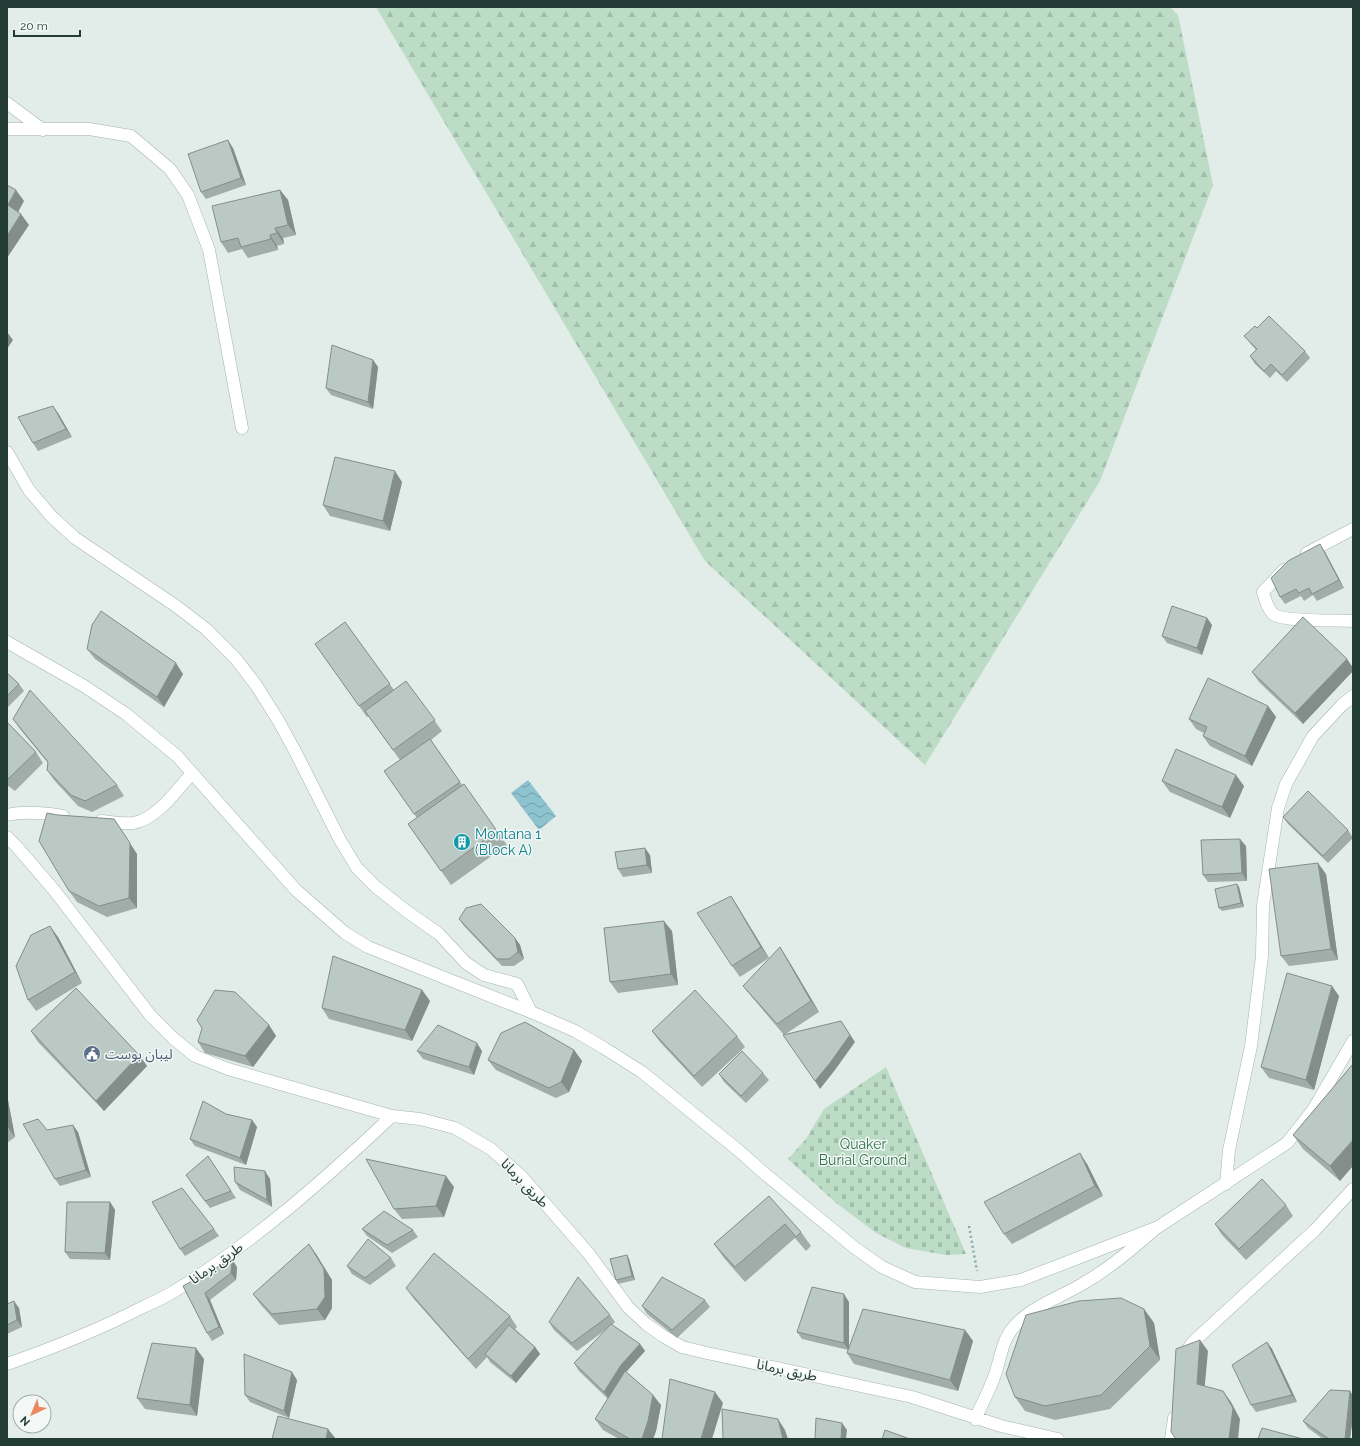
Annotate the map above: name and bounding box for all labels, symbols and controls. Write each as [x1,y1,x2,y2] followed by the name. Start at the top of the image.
[14,12,80,38] scale bar
[20,19,48,33] text: 20 m
[475,826,541,858] place label: Montana 1 (Block A)
[452,832,472,852] building icon: Montana 1 (Block A)
[82,1044,102,1064] public building icon: ليبان بوست
[105,1046,173,1063] place label: ليبان بوست
[819,1136,907,1168] park label: Quaker Burial Ground
[496,1155,552,1212] street label: طريق برمانا
[186,1239,247,1289] street label: طريق برمانا
[755,1356,819,1386] street label: طريق برمانا
[12,1394,52,1434] north arrow
[18,1413,33,1428] text: N

